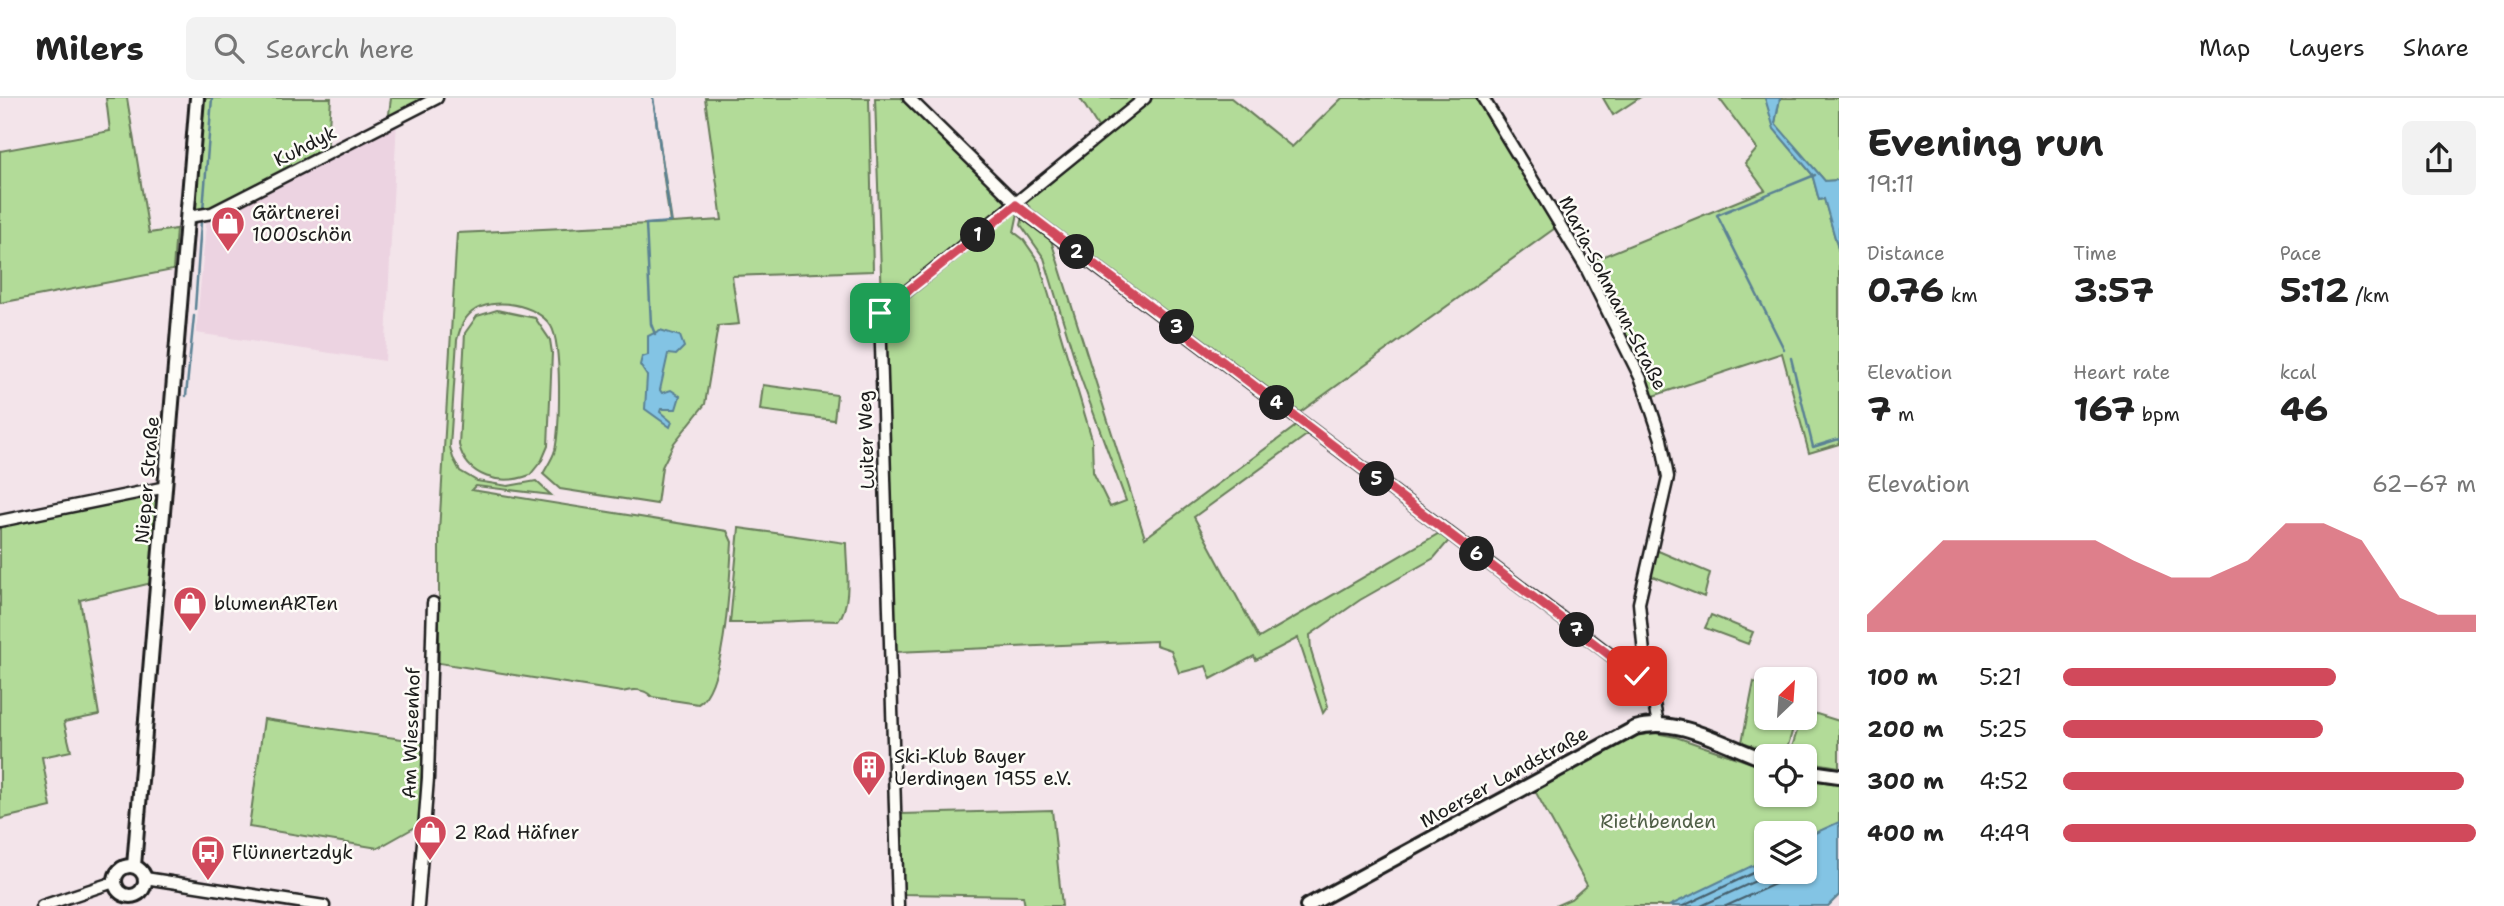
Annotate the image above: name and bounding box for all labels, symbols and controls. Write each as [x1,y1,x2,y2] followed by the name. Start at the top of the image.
[186,17,676,80] search box
[35,26,144,71] text: Milers
[210,29,248,67] icon: search
[266,31,414,66] text: Search here
[2199,32,2250,64] text: Map
[2288,32,2365,64] text: Layers
[2403,32,2469,64] text: Share
[1867,117,2104,168] text: Evening run
[269,120,341,172] street label: Kuhdyk
[2402,121,2476,195] button: share
[1867,169,1914,199] text: 19:11
[1553,192,1673,394] street label: Maria-Sohmann-Straße
[252,200,352,247] place label: Gärtnerei 1000schön
[209,204,247,253] shop icon: Gärtnerei 1000schön
[960,218,996,252] pin: 1
[973,222,982,247] text: 1
[1060,234,1094,270] pin: 2
[1070,239,1083,264] text: 2
[1867,241,1945,266] text: Distance
[2073,241,2117,266] text: Time
[2280,241,2321,266] text: Pace
[1867,266,1944,313] text: 0.76
[2073,266,2154,313] text: 3:57
[2280,266,2349,313] text: 5:12
[850,283,910,343] pin
[1944,283,1978,308] text: km
[2349,283,2389,308] text: /km
[861,294,899,332] icon: arrive
[1160,310,1194,344] pin: 3
[1170,314,1183,339] text: 3
[1867,360,1952,385] text: Elevation
[2073,360,2170,385] text: Heart rate
[2280,360,2317,385] text: kcal
[1867,385,1892,432] text: 7
[2073,385,2135,432] text: 167
[2280,385,2329,432] text: 46
[1260,386,1294,420] pin: 4
[852,390,880,490] street label: Luiter Weg
[1270,390,1283,415] text: 4
[1892,402,1914,427] text: m
[2135,402,2180,427] text: bpm
[129,415,165,545] street label: Nieper Straße
[1360,462,1394,496] pin: 5
[1371,466,1382,491] text: 5
[1867,469,1970,499] text: Elevation
[2372,469,2476,499] text: 62–67 m
[1460,536,1494,572] pin: 6
[1470,541,1483,566] text: 6
[171,584,209,633] shop icon: blumenARTen
[214,591,338,616] place label: blumenARTen
[1560,612,1594,648] pin: 7
[1570,617,1583,642] text: 7
[1607,646,1667,706] pin
[1618,657,1656,695] icon: check
[1867,662,1938,692] text: 100 m
[1979,662,2022,692] text: 5:21
[396,666,426,799] street label: Am Wiesenhof
[1754,667,1816,730] north arrow
[1754,667,1817,884] map controls
[1867,714,1944,744] text: 200 m
[1979,714,2027,744] text: 5:25
[1416,720,1592,834] street label: Moerser Landstraße
[894,744,1071,791] place label: Ski-Klub Bayer Uerdingen 1955 e.V.
[1754,744,1817,807] button: locate
[850,748,888,797] building icon: Ski-Klub Bayer Uerdingen 1955 e.V.
[1867,766,1944,796] text: 300 m
[1979,766,2029,796] text: 4:52
[1600,809,1716,834] park label: Riethbenden
[411,813,449,862] shop icon: 2 Rad Häfner
[1867,818,1944,848] text: 400 m
[1979,818,2030,848] text: 4:49
[454,820,579,845] place label: 2 Rad Häfner
[1754,821,1817,884] button: layers
[189,833,227,882] bus stop icon: Flünnertzdyk
[232,840,353,865] place label: Flünnertzdyk

